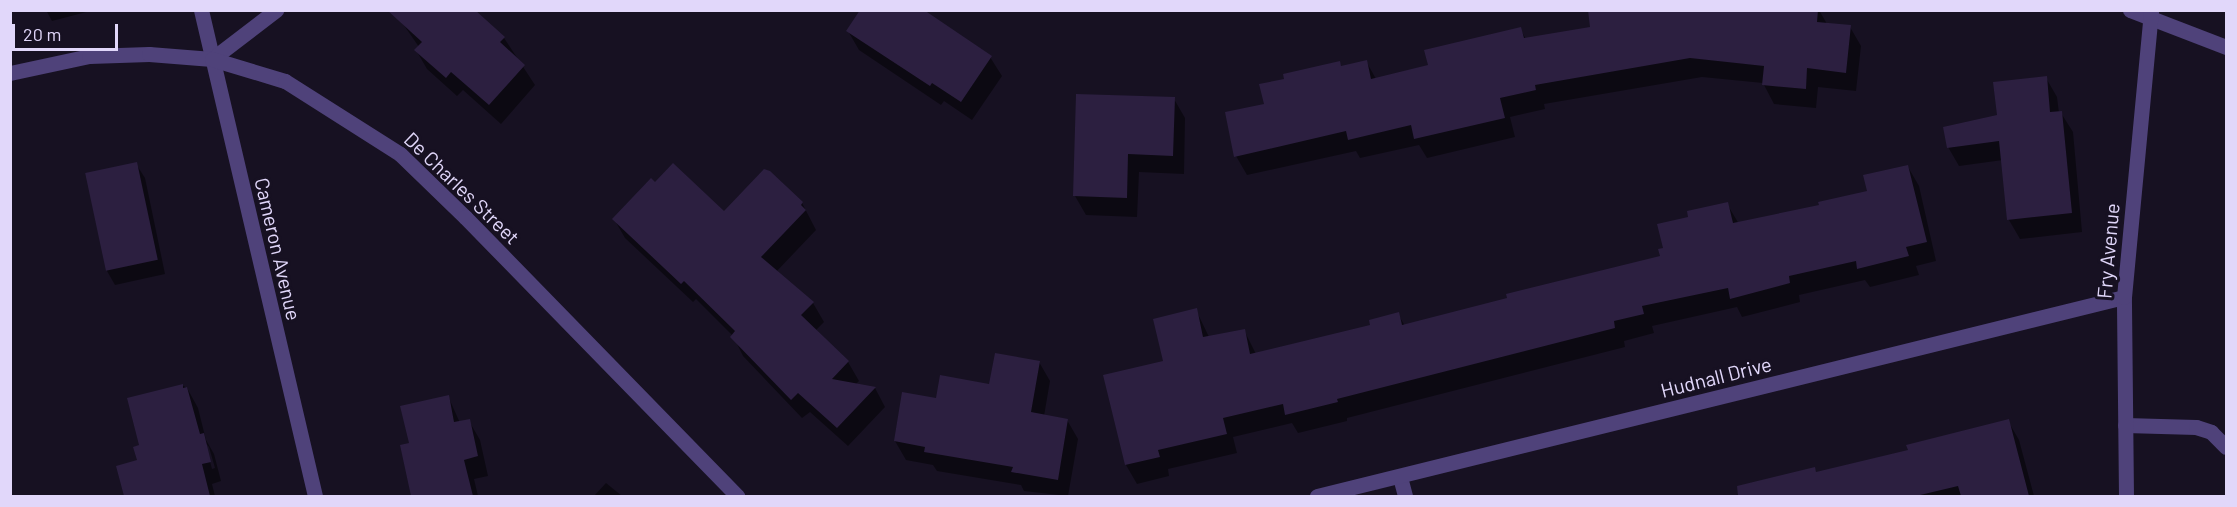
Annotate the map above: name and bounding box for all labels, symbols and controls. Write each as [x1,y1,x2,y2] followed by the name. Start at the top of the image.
[15,12,122,50] scale bar
[23,23,61,45] text: 20 m
[399,127,525,249] street label: De Charles Street
[250,175,306,323] street label: Cameron Avenue
[2092,202,2124,300] street label: Fry Avenue
[1658,352,1774,402] street label: Hudnall Drive

